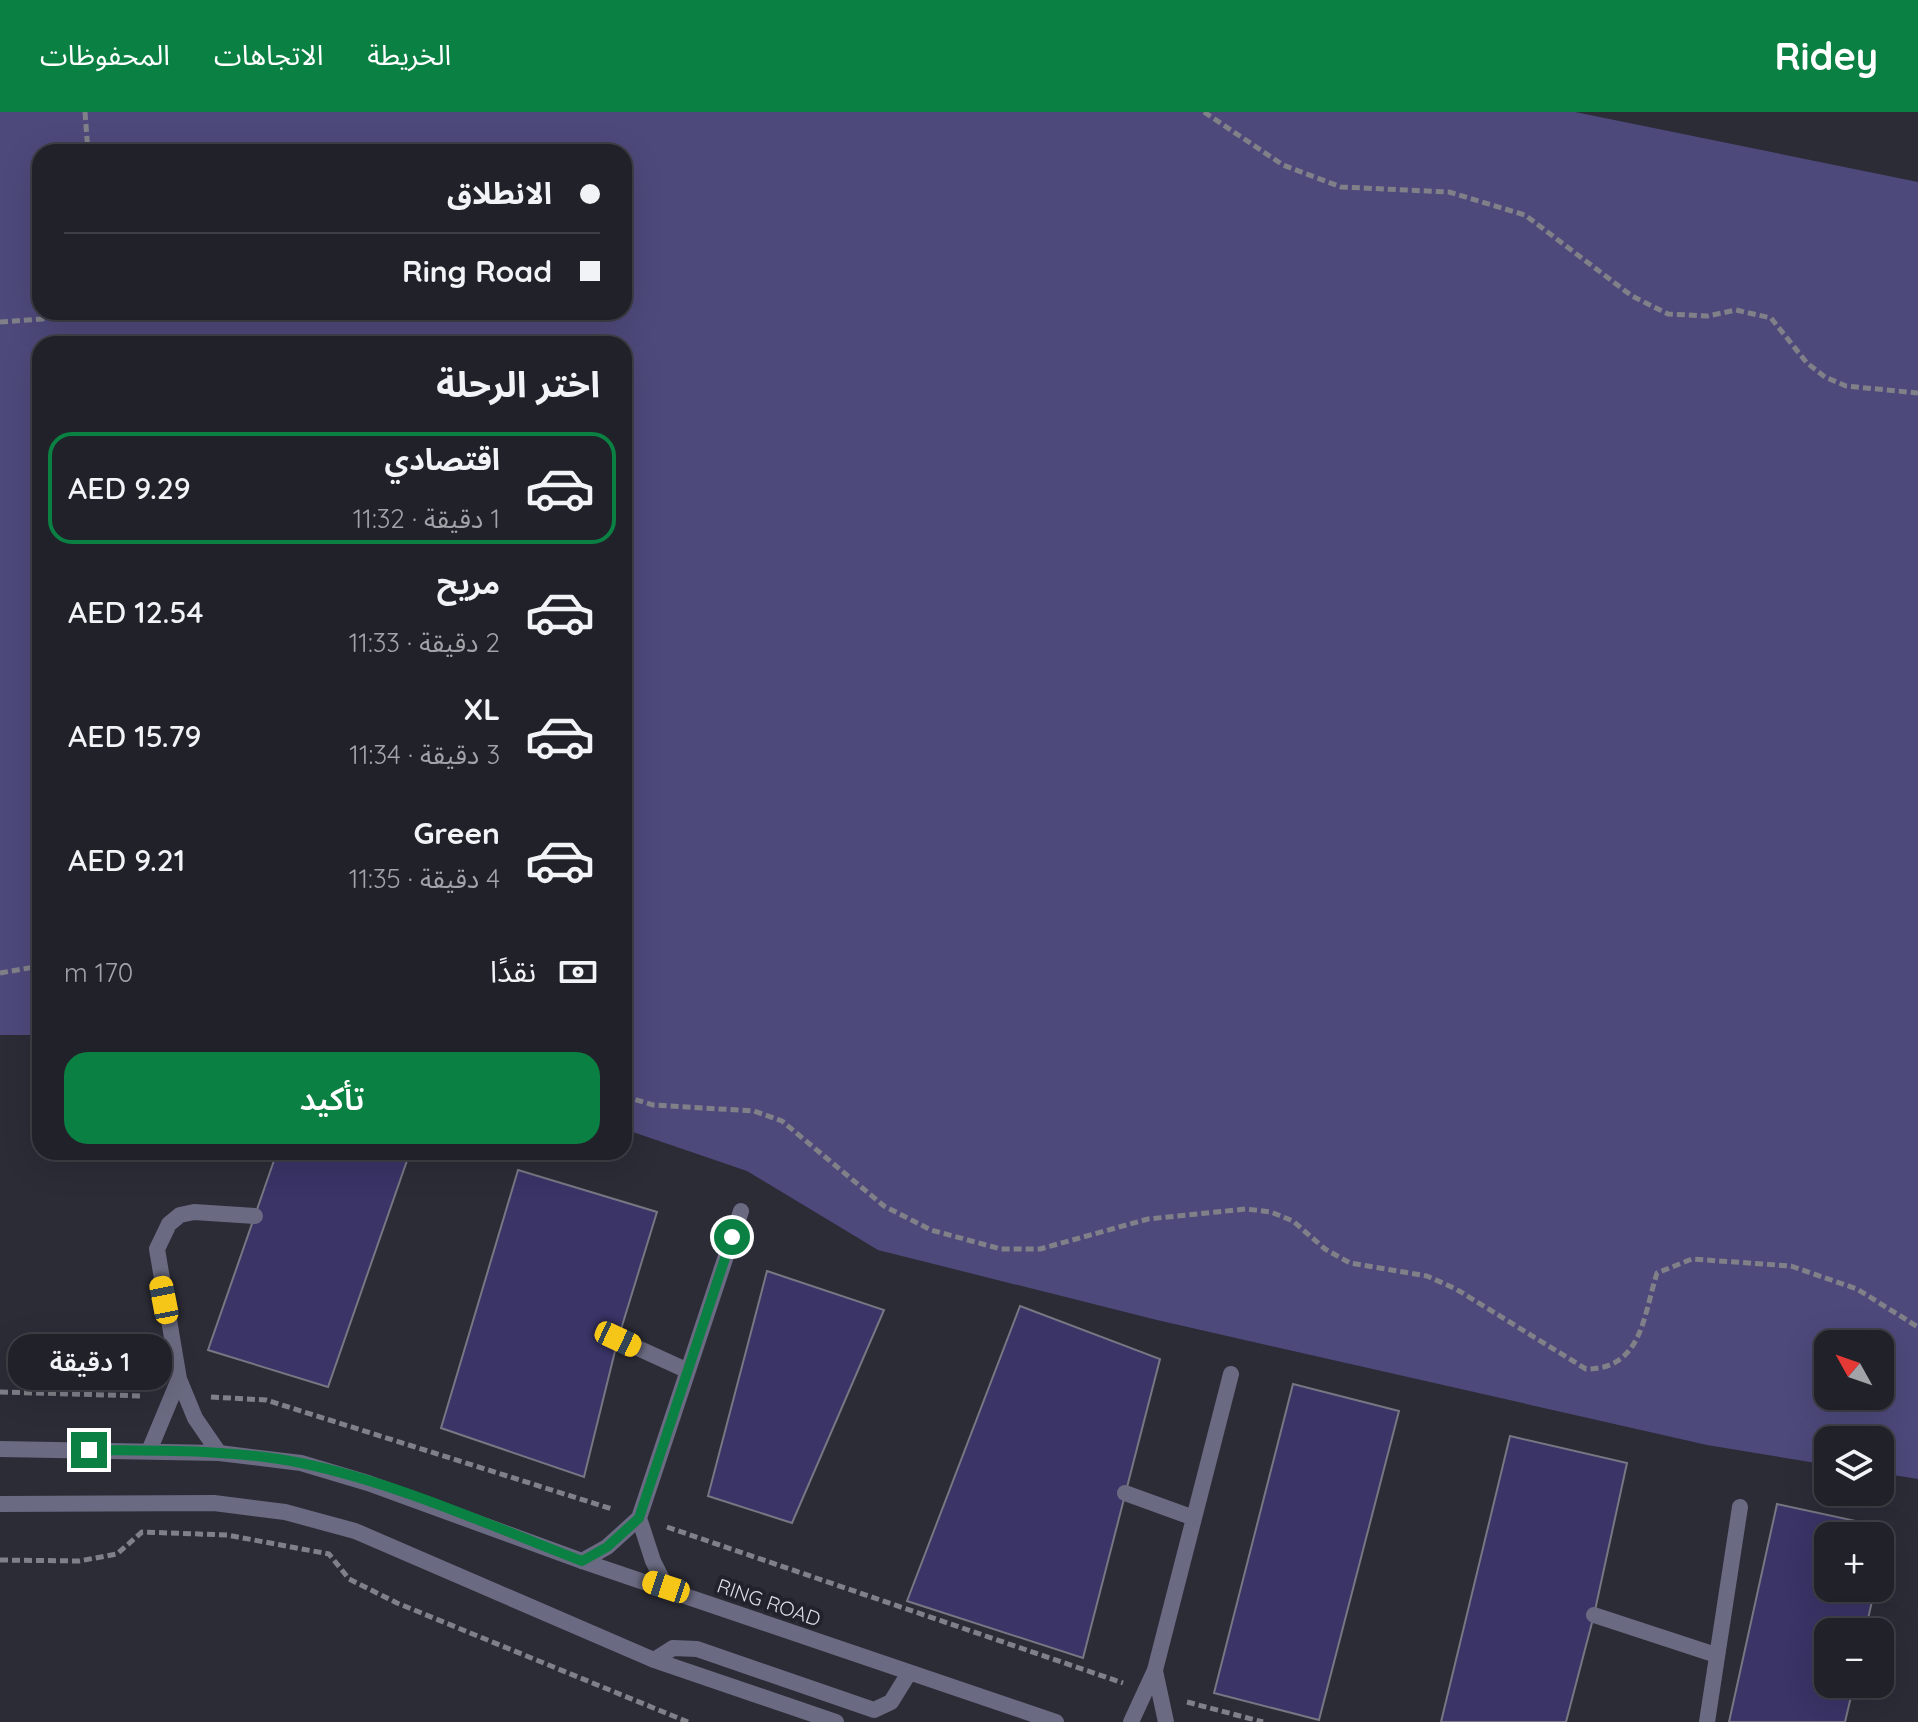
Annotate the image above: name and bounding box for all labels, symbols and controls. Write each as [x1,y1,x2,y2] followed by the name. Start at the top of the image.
[1775,32,1878,80] text: Ridey
[40,37,170,72] text: المحفوظات
[214,37,323,72] text: الاتجاهات
[367,37,451,72] text: الخريطة
[447,174,552,212] text: الانطلاق
[402,252,552,290] text: Ring Road
[436,361,600,406] text: اختر الرحلة
[385,440,500,478] text: اقتصادي
[524,452,596,524] icon: car
[68,469,191,507] text: AED 9.29
[353,502,500,535] text: 1 دقيقة · 11:32
[437,564,500,602] text: مريح
[524,576,596,648] icon: car
[68,593,203,631] text: AED 12.54
[349,626,500,659] text: 2 دقيقة · 11:33
[463,690,500,728] text: XL
[524,700,596,772] icon: car
[68,717,201,755] text: AED 15.79
[349,738,500,771] text: 3 دقيقة · 11:34
[413,814,500,852] text: Green
[524,824,596,896] icon: car
[68,841,185,879] text: AED 9.21
[349,862,500,895] text: 4 دقيقة · 11:35
[556,950,600,994] icon: cash
[490,952,536,990] text: نقدًا
[64,956,133,989] text: 170 m
[64,1052,600,1144] button: تأكيد
[714,1219,750,1255] route start
[148,1274,180,1326] car
[591,1318,645,1360] car
[1814,1330,1894,1410] north arrow
[1814,1330,1894,1698] map controls
[7,1334,171,1390] callout: 1 دقيقة
[50,1345,130,1378] text: 1 دقيقة
[1814,1426,1894,1506] button: layers
[71,1432,107,1468] route end
[1814,1522,1894,1602] button: +
[639,1568,693,1606] car
[714,1573,824,1631] street label: RING ROAD
[1814,1618,1894,1698] button: −

